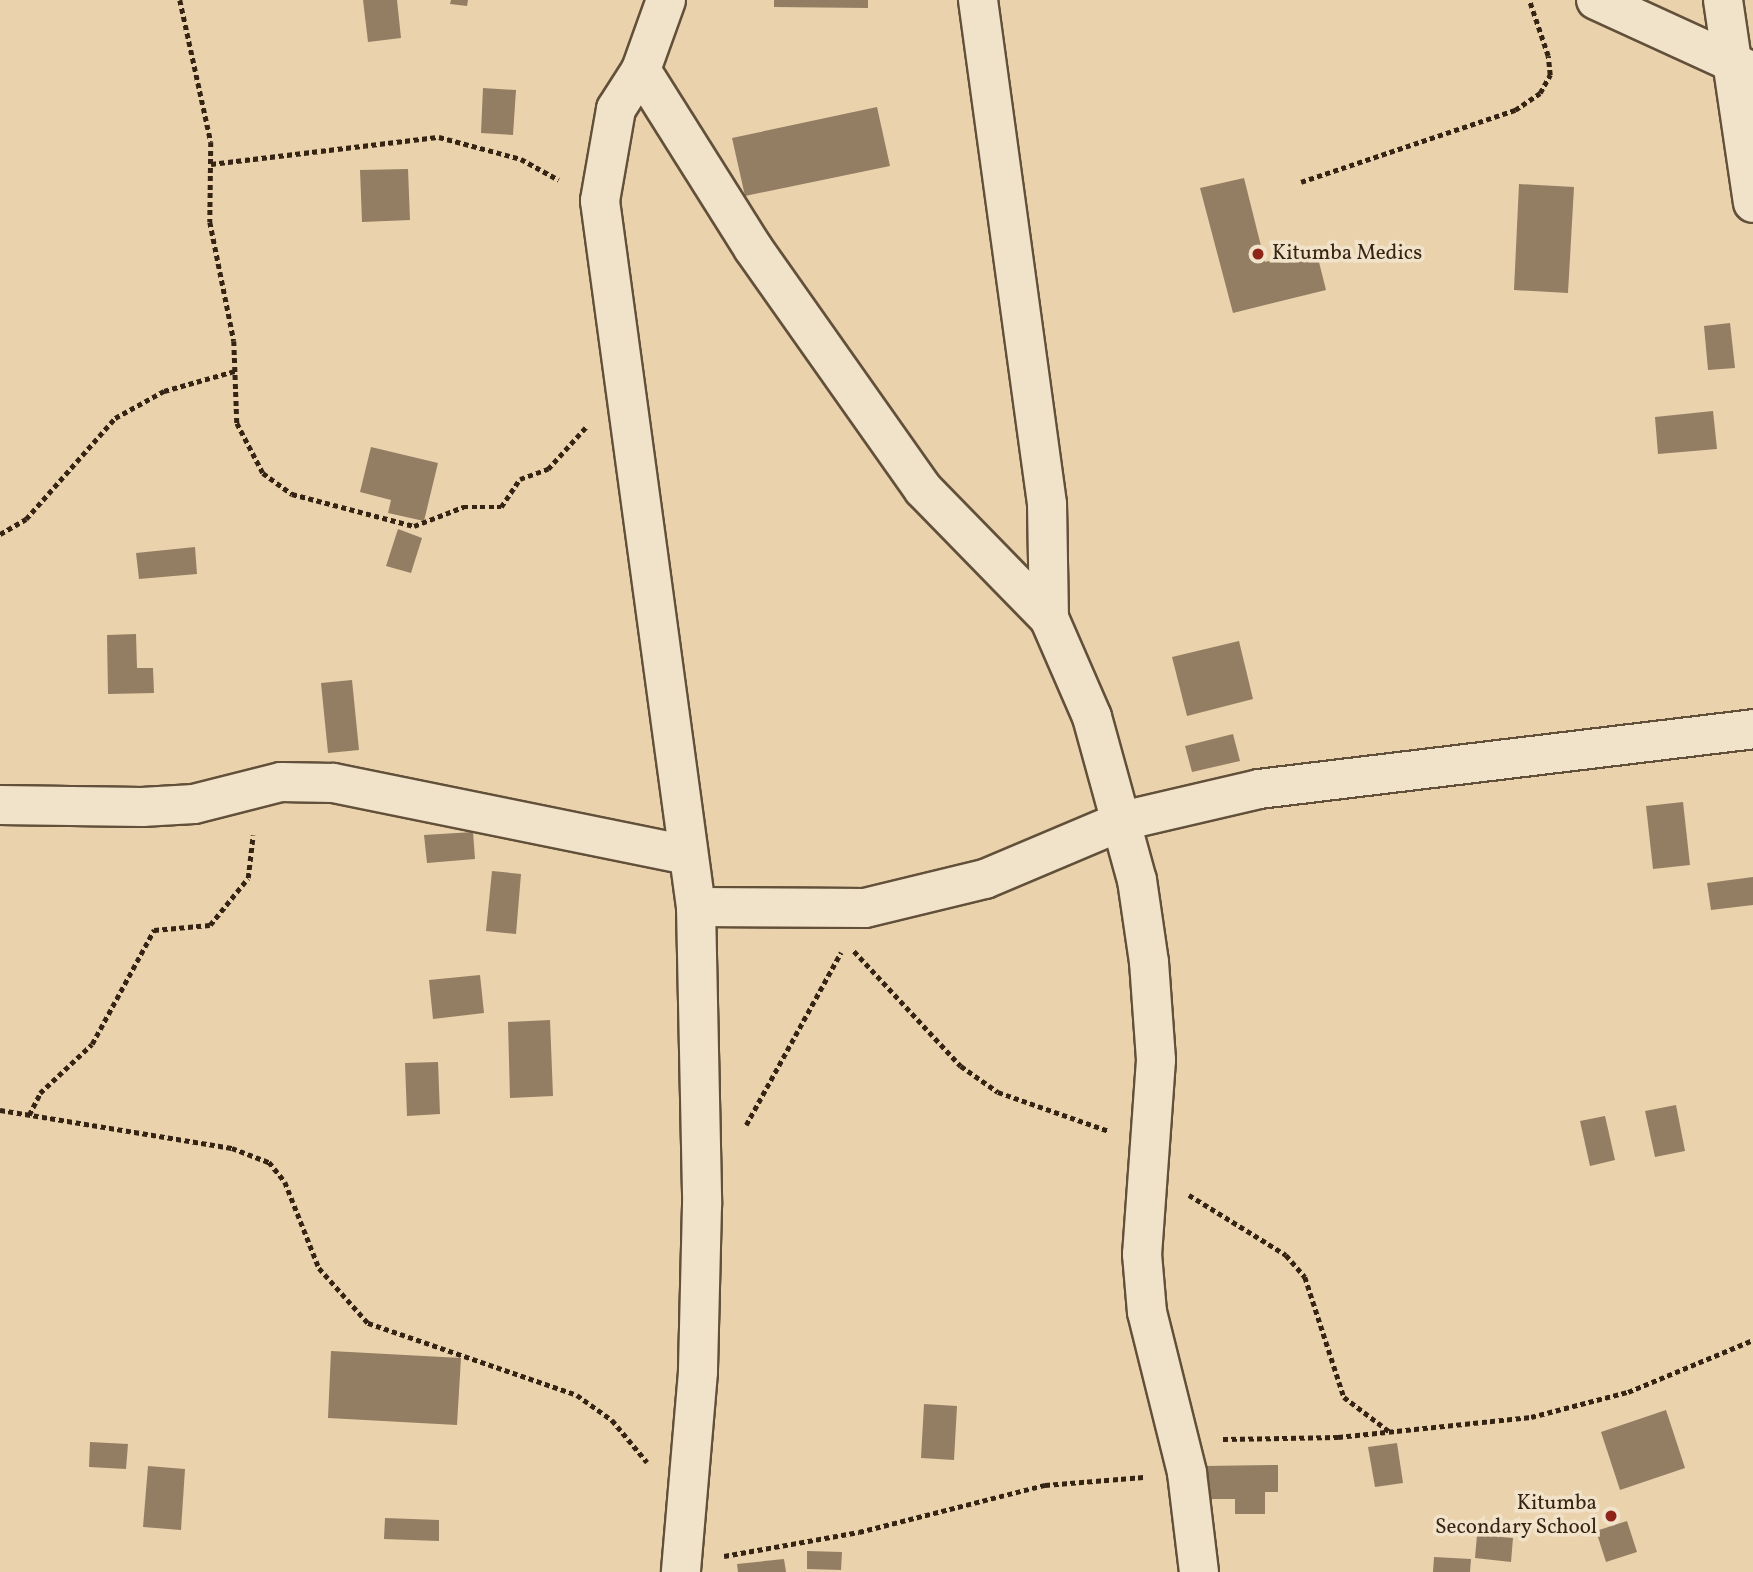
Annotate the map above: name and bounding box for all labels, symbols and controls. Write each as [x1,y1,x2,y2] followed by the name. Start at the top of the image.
[1272,241,1422,267] place label: Kitumba Medics
[1250,246,1266,262] marker: Kitumba Medics
[1434,1491,1597,1541] place label: Kitumba Secondary School
[1603,1508,1619,1524] marker: Kitumba Secondary School

